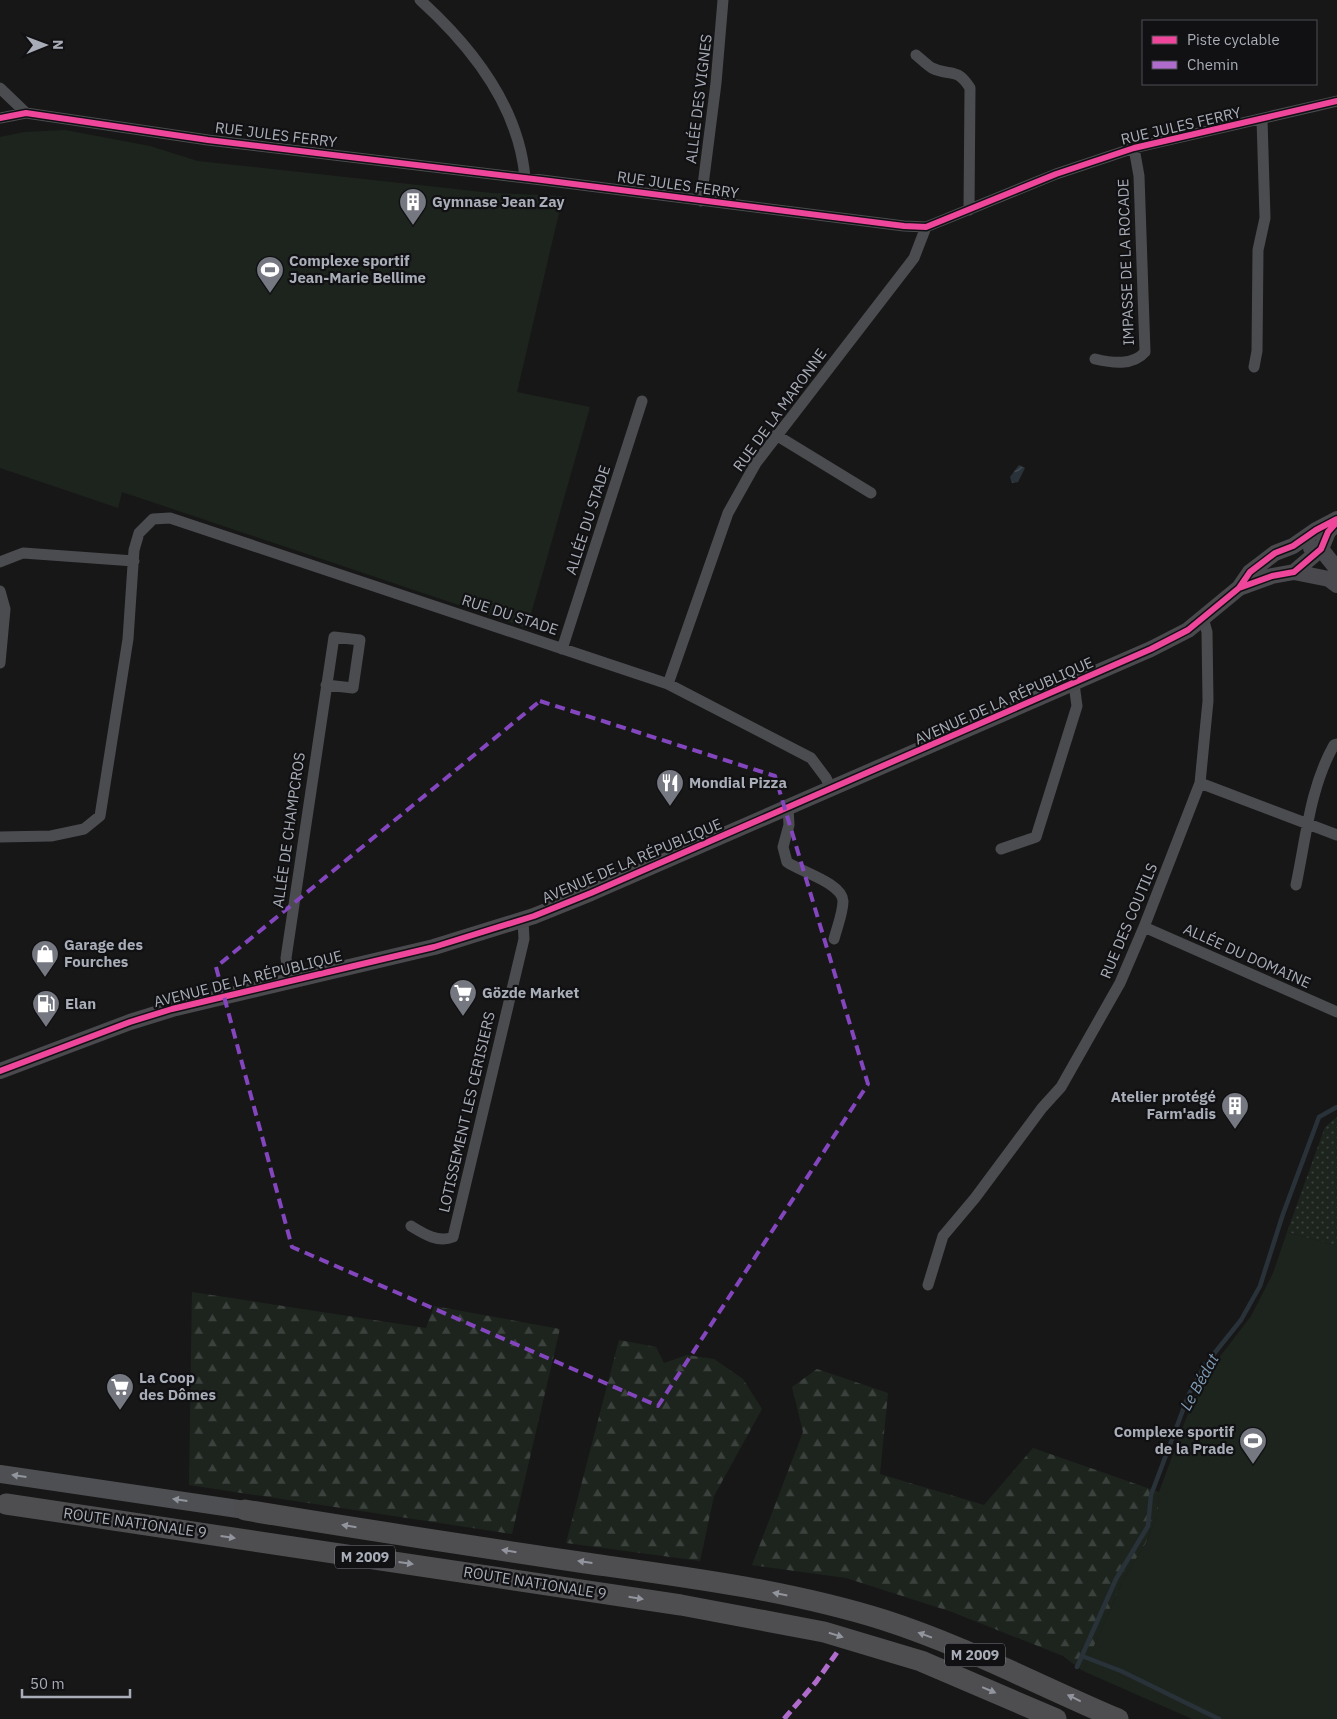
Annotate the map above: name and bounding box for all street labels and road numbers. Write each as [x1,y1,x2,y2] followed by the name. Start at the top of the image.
[681,33,716,165] street label: ALLÉE DES VIGNES
[1119,102,1243,149] street label: RUE JULES FERRY
[214,118,338,151] street label: RUE JULES FERRY
[616,167,740,202] street label: RUE JULES FERRY
[1113,178,1138,346] street label: IMPASSE DE LA ROCADE
[729,345,830,475] street label: RUE DE LA MARONNE
[561,463,614,577] street label: ALLÉE DU STADE
[460,590,561,639] street label: RUE DU STADE
[911,652,1096,749] street label: AVENUE DE LA RÉPUBLIQUE
[268,751,309,909] street label: ALLÉE DE CHAMPCROS
[539,814,725,907] street label: AVENUE DE LA RÉPUBLIQUE
[1096,860,1161,981] street label: RUE DES COUTILS
[1181,919,1314,992] street label: ALLÉE DU DOMAINE
[152,946,344,1011] street label: AVENUE DE LA RÉPUBLIQUE
[434,1010,499,1214] street label: LOTISSEMENT LES CERISIERS
[62,1503,208,1542] street label: ROUTE NATIONALE 9
[335,1545,395,1568] road number: M 2009
[462,1562,608,1603] street label: ROUTE NATIONALE 9
[945,1644,1005,1666] road number: M 2009

